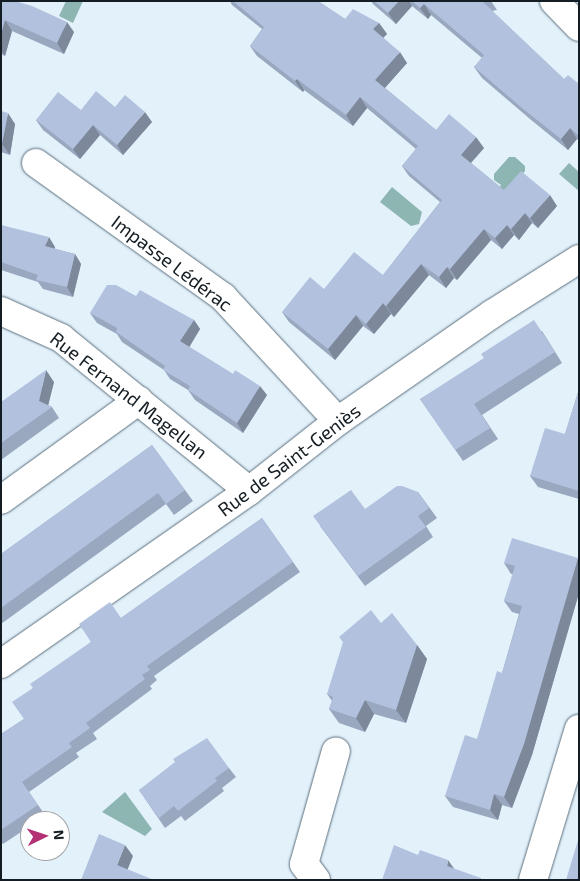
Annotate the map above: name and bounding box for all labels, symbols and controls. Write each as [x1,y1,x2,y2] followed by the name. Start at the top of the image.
[107,210,237,316] street label: Impasse Lédérac
[46,327,212,463] street label: Rue Fernand Magellan
[213,399,365,521] street label: Rue de Saint-Geniès
[20,811,70,861] north arrow
[51,829,68,841] text: N

